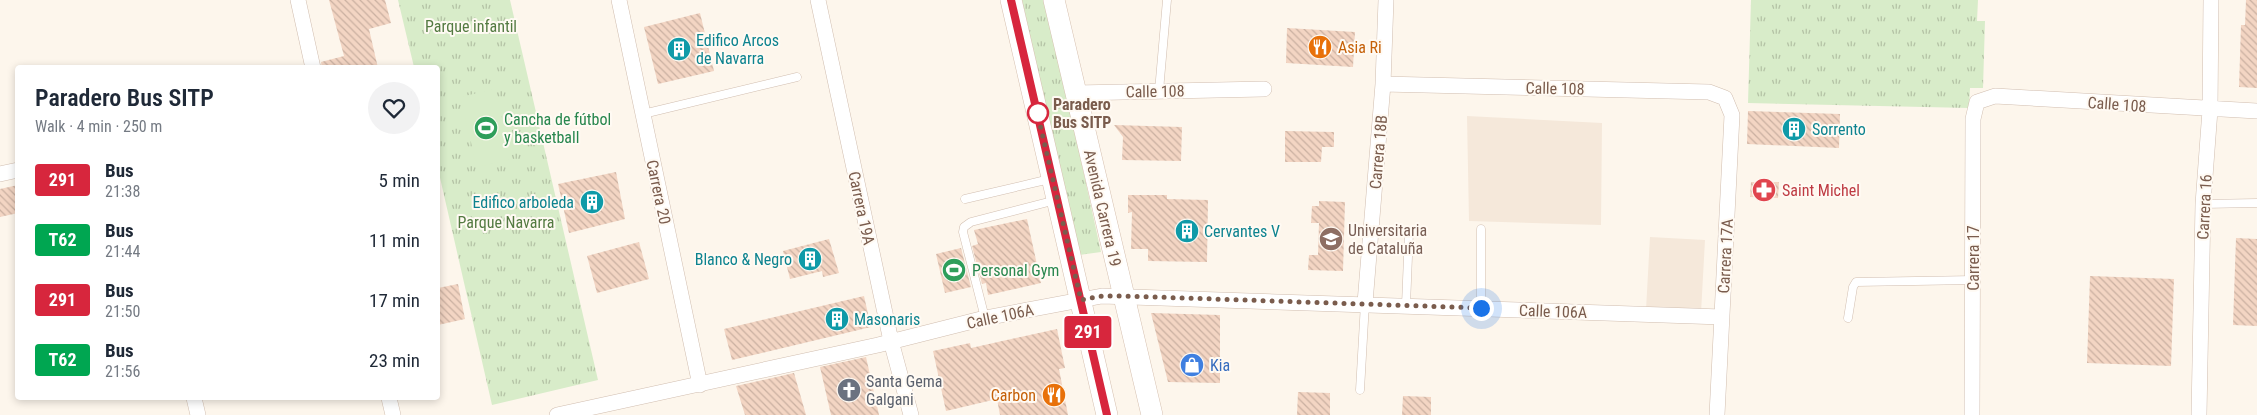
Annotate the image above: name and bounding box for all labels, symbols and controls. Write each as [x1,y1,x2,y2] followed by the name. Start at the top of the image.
[425,17,517,36] park label: Parque infantil
[696,31,779,68] place label: Edifico Arcos de Navarra
[1307,34,1333,60] restaurant icon: Asia Ri
[666,36,692,62] building icon: Edifico Arcos de Navarra
[1338,38,1382,57] place label: Asia Ri
[1525,78,1585,99] street label: Calle 108
[1125,81,1185,102] street label: Calle 108
[368,82,420,134] button: heart
[35,84,214,112] text: Paradero Bus SITP
[2087,93,2147,116] street label: Calle 108
[1053,95,1111,132] place label: Paradero Bus SITP
[1027,102,1049,124] marker: Paradero Bus SITP
[504,110,611,147] place label: Cancha de fútbol y basketball
[1366,114,1391,190] street label: Carrera 18B
[473,115,499,141] sports icon: Cancha de fútbol y basketball
[1781,116,1807,142] building icon: Sorrento
[35,117,162,136] text: Walk · 4 min · 250 m
[1812,120,1866,139] place label: Sorrento
[1080,148,1125,268] street label: Avenida Carrera 19
[642,158,675,226] street label: Carrera 20
[105,159,134,182] text: Bus
[49,169,76,190] text: 291
[378,169,420,192] text: 5 min
[844,170,879,247] street label: Carrera 19A
[2193,174,2216,240] street label: Carrera 16
[1751,177,1777,203] pharmacy icon: Saint Michel
[1782,181,1860,200] place label: Saint Michel
[105,182,140,201] text: 21:38
[579,189,605,215] building icon: Edifico arboleda
[472,193,574,212] place label: Edifico arboleda
[457,213,555,232] park label: Parque Navarra
[1174,218,1200,244] building icon: Cervantes V
[1714,218,1737,294] street label: Carrera 17A
[105,219,134,242] text: Bus
[1348,221,1427,258] place label: Universitaria de Cataluña
[1204,222,1280,241] place label: Cervantes V
[1964,225,1983,291] street label: Carrera 17
[1318,226,1344,252] school or university icon: Universitaria de Cataluña
[49,229,76,250] text: T62
[369,229,420,252] text: 11 min
[105,242,140,261] text: 21:44
[797,246,823,272] building icon: Blanco & Negro
[695,250,792,269] place label: Blanco & Negro
[941,257,967,283] sports icon: Personal Gym
[972,261,1059,280] place label: Personal Gym
[105,279,134,302] text: Bus
[49,289,76,310] text: 291
[369,289,420,312] text: 17 min
[1469,296,1494,321] your location
[965,300,1035,333] street label: Calle 106A
[1519,301,1587,322] street label: Calle 106A
[105,302,140,321] text: 21:50
[824,306,850,332] building icon: Masonaris
[854,310,920,329] place label: Masonaris
[1059,316,1117,348] line badge: 291
[1074,321,1102,342] text: 291
[105,339,134,362] text: Bus
[49,349,76,370] text: T62
[369,349,420,372] text: 23 min
[1179,352,1205,378] shop icon: Kia
[1210,356,1230,375] place label: Kia
[105,362,140,381] text: 21:56
[866,372,942,409] place label: Santa Gema Galgani
[836,377,862,403] church icon: Santa Gema Galgani
[1041,382,1067,408] restaurant icon: Carbon
[991,386,1036,405] place label: Carbon

